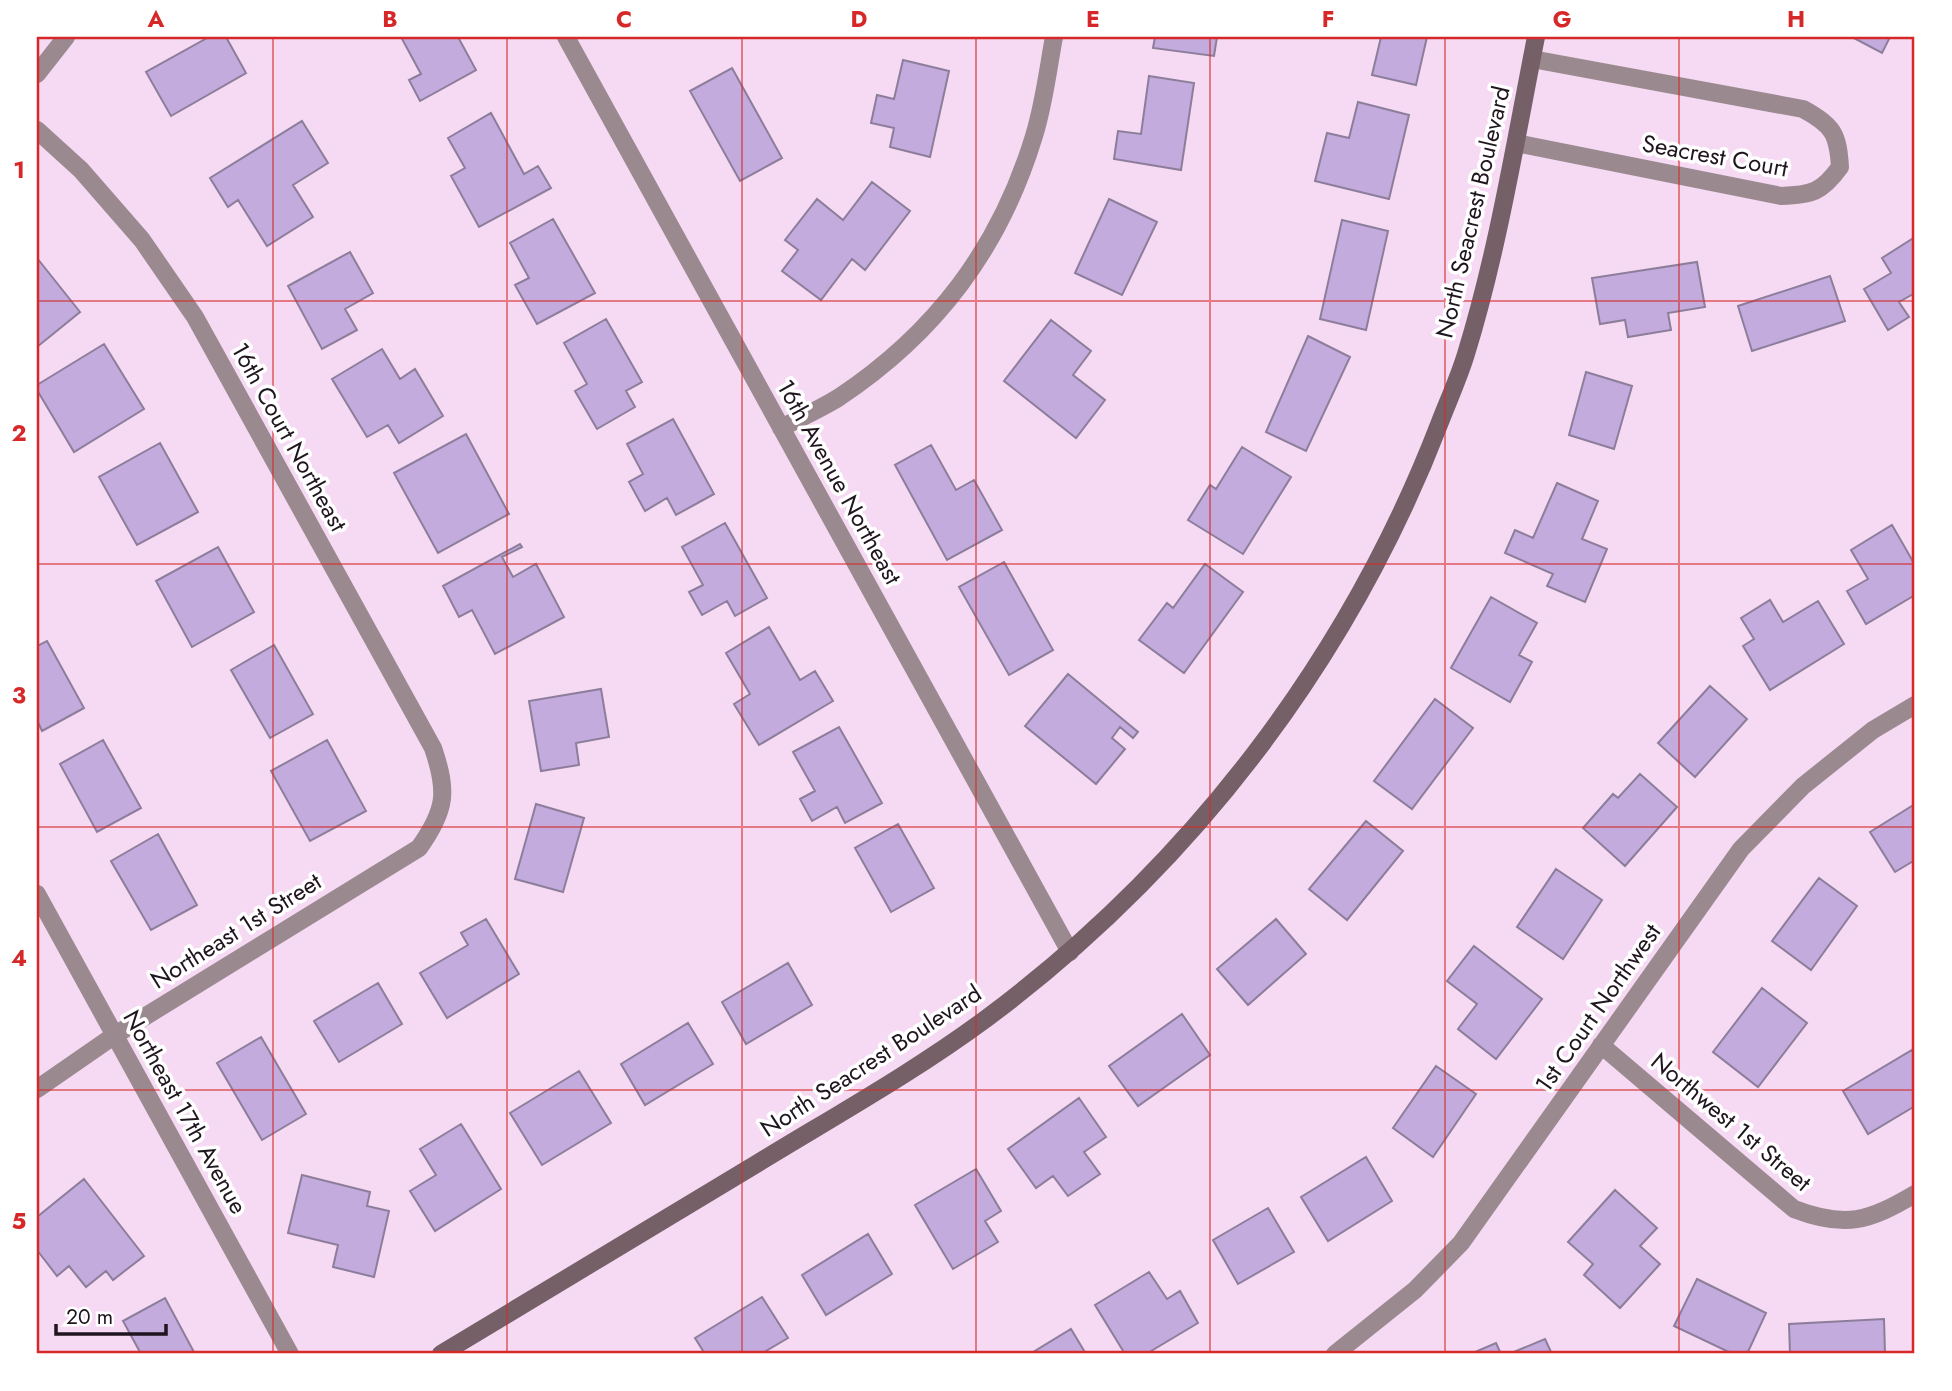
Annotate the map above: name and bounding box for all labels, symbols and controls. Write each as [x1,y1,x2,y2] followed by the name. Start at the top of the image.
[147,2,165,36] text: A
[382,2,398,36] text: B
[616,2,632,36] text: C
[851,2,868,36] text: D
[1086,2,1100,36] text: E
[1322,2,1334,36] text: F
[1553,2,1571,36] text: G
[1787,2,1805,36] text: H
[1426,82,1519,341] street label: North Seacrest Boulevard
[1639,125,1791,186] street label: Seacrest Court
[13,153,25,187] text: 1
[223,336,356,538] street label: 16th Court Northeast
[768,373,911,591] street label: 16th Avenue Northeast
[11,416,27,450] text: 2
[12,678,26,712] text: 3
[144,864,328,997] street label: Northeast 1st Street
[1526,916,1669,1099] street label: 1st Court Northwest
[11,941,27,975] text: 4
[753,976,988,1145] street label: North Seacrest Boulevard
[115,1003,256,1220] street label: Northeast 17th Avenue
[1644,1044,1819,1199] street label: Northwest 1st Street
[12,1204,26,1238] text: 5
[56,1293,166,1337] scale bar
[66,1302,113,1332] text: 20 m

